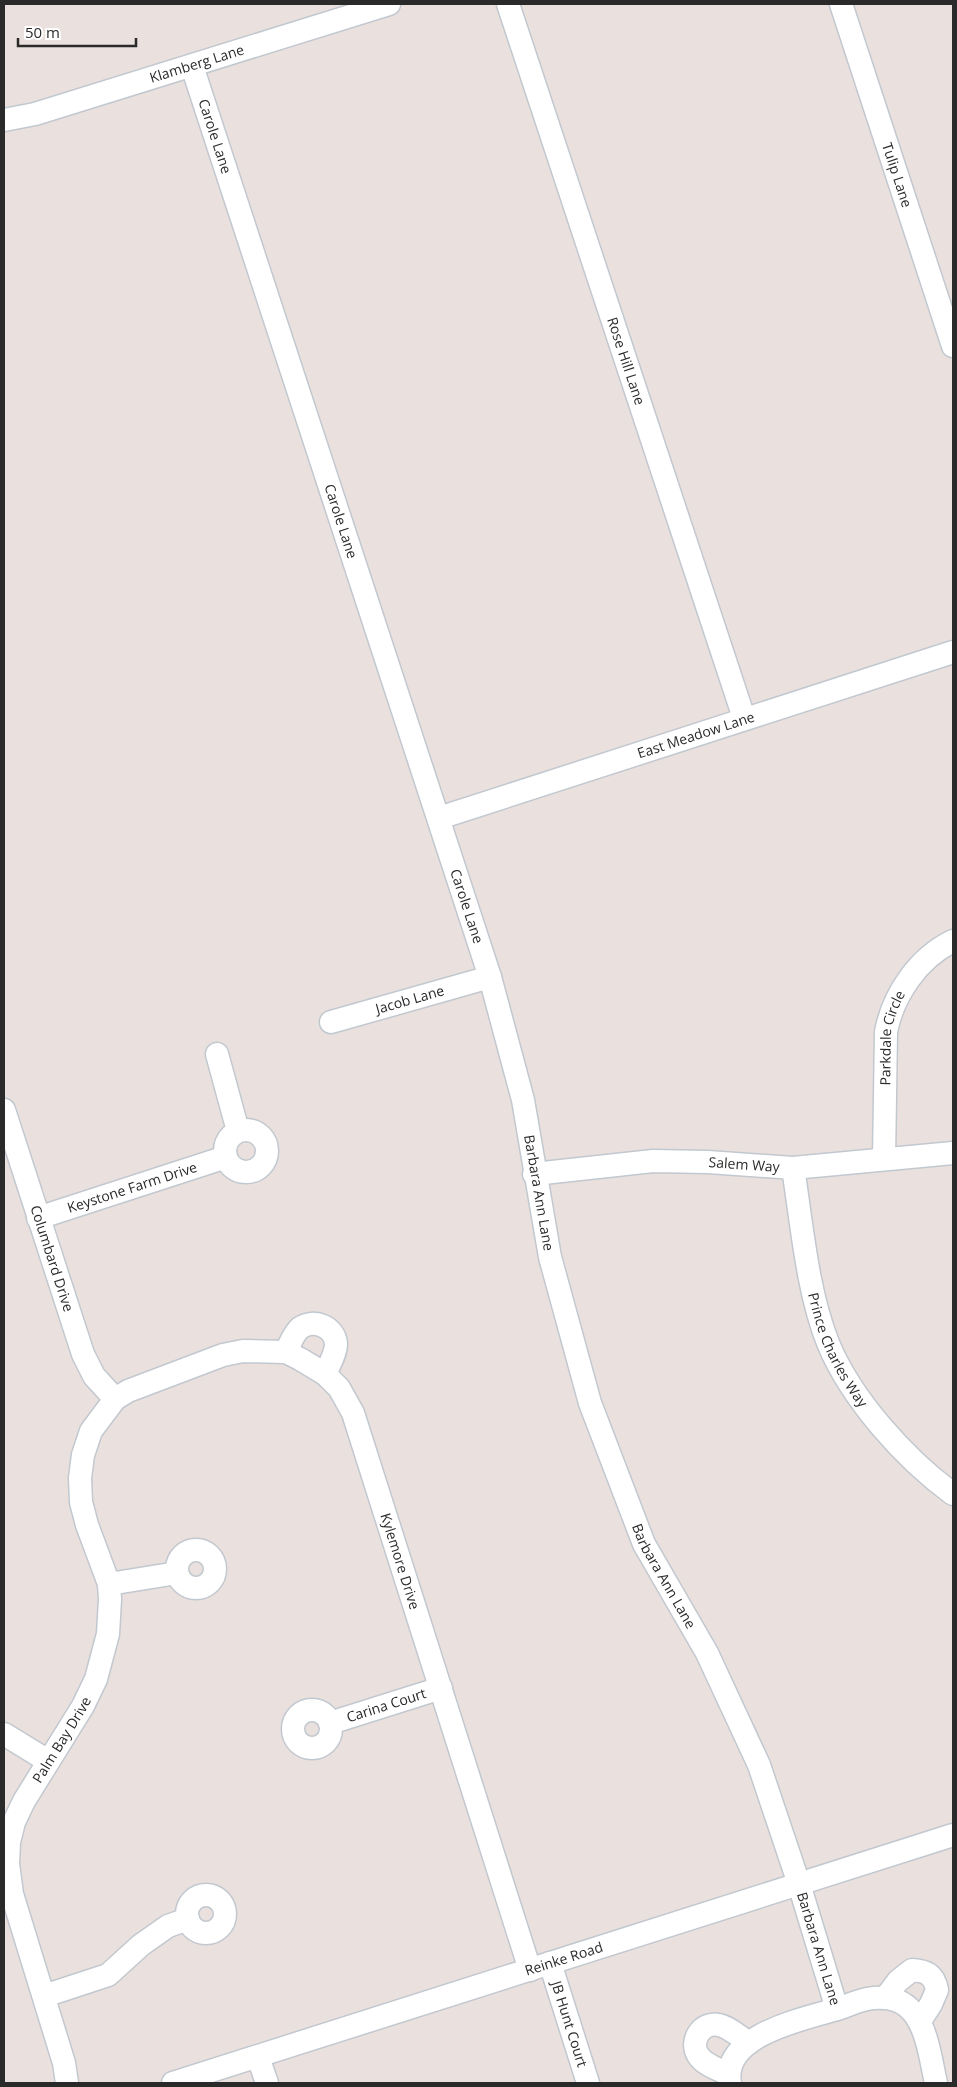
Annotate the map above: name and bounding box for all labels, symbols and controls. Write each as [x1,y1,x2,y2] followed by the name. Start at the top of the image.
[18,15,135,47] scale bar
[25,22,60,42] text: 50 m
[147,40,246,87] street label: Klamberg Lane
[194,96,237,176] street label: Carole Lane
[878,140,917,210] street label: Tulip Lane
[603,314,650,407] street label: Rose Hill Lane
[320,481,362,561] street label: Carole Lane
[635,707,757,762] street label: East Meadow Lane
[446,866,488,946] street label: Carole Lane
[371,980,446,1018] street label: Jacob Lane
[875,987,909,1086] street label: Parkdale Circle
[520,1133,559,1252] street label: Barbara Ann Lane
[708,1152,781,1176] street label: Salem Way
[65,1157,199,1217] street label: Keystone Farm Drive
[26,1203,79,1314] street label: Columbard Drive
[804,1291,873,1412] street label: Prince Charles Way
[376,1511,425,1612] street label: Kylemore Drive
[628,1521,701,1632] street label: Barbara Ann Lane
[344,1683,428,1726] street label: Carina Court
[27,1693,95,1786] street label: Palm Bay Drive
[793,1890,845,2007] street label: Barbara Ann Lane
[522,1937,605,1980] street label: Reinke Road
[547,1977,592,2069] street label: JB Hunt Court

